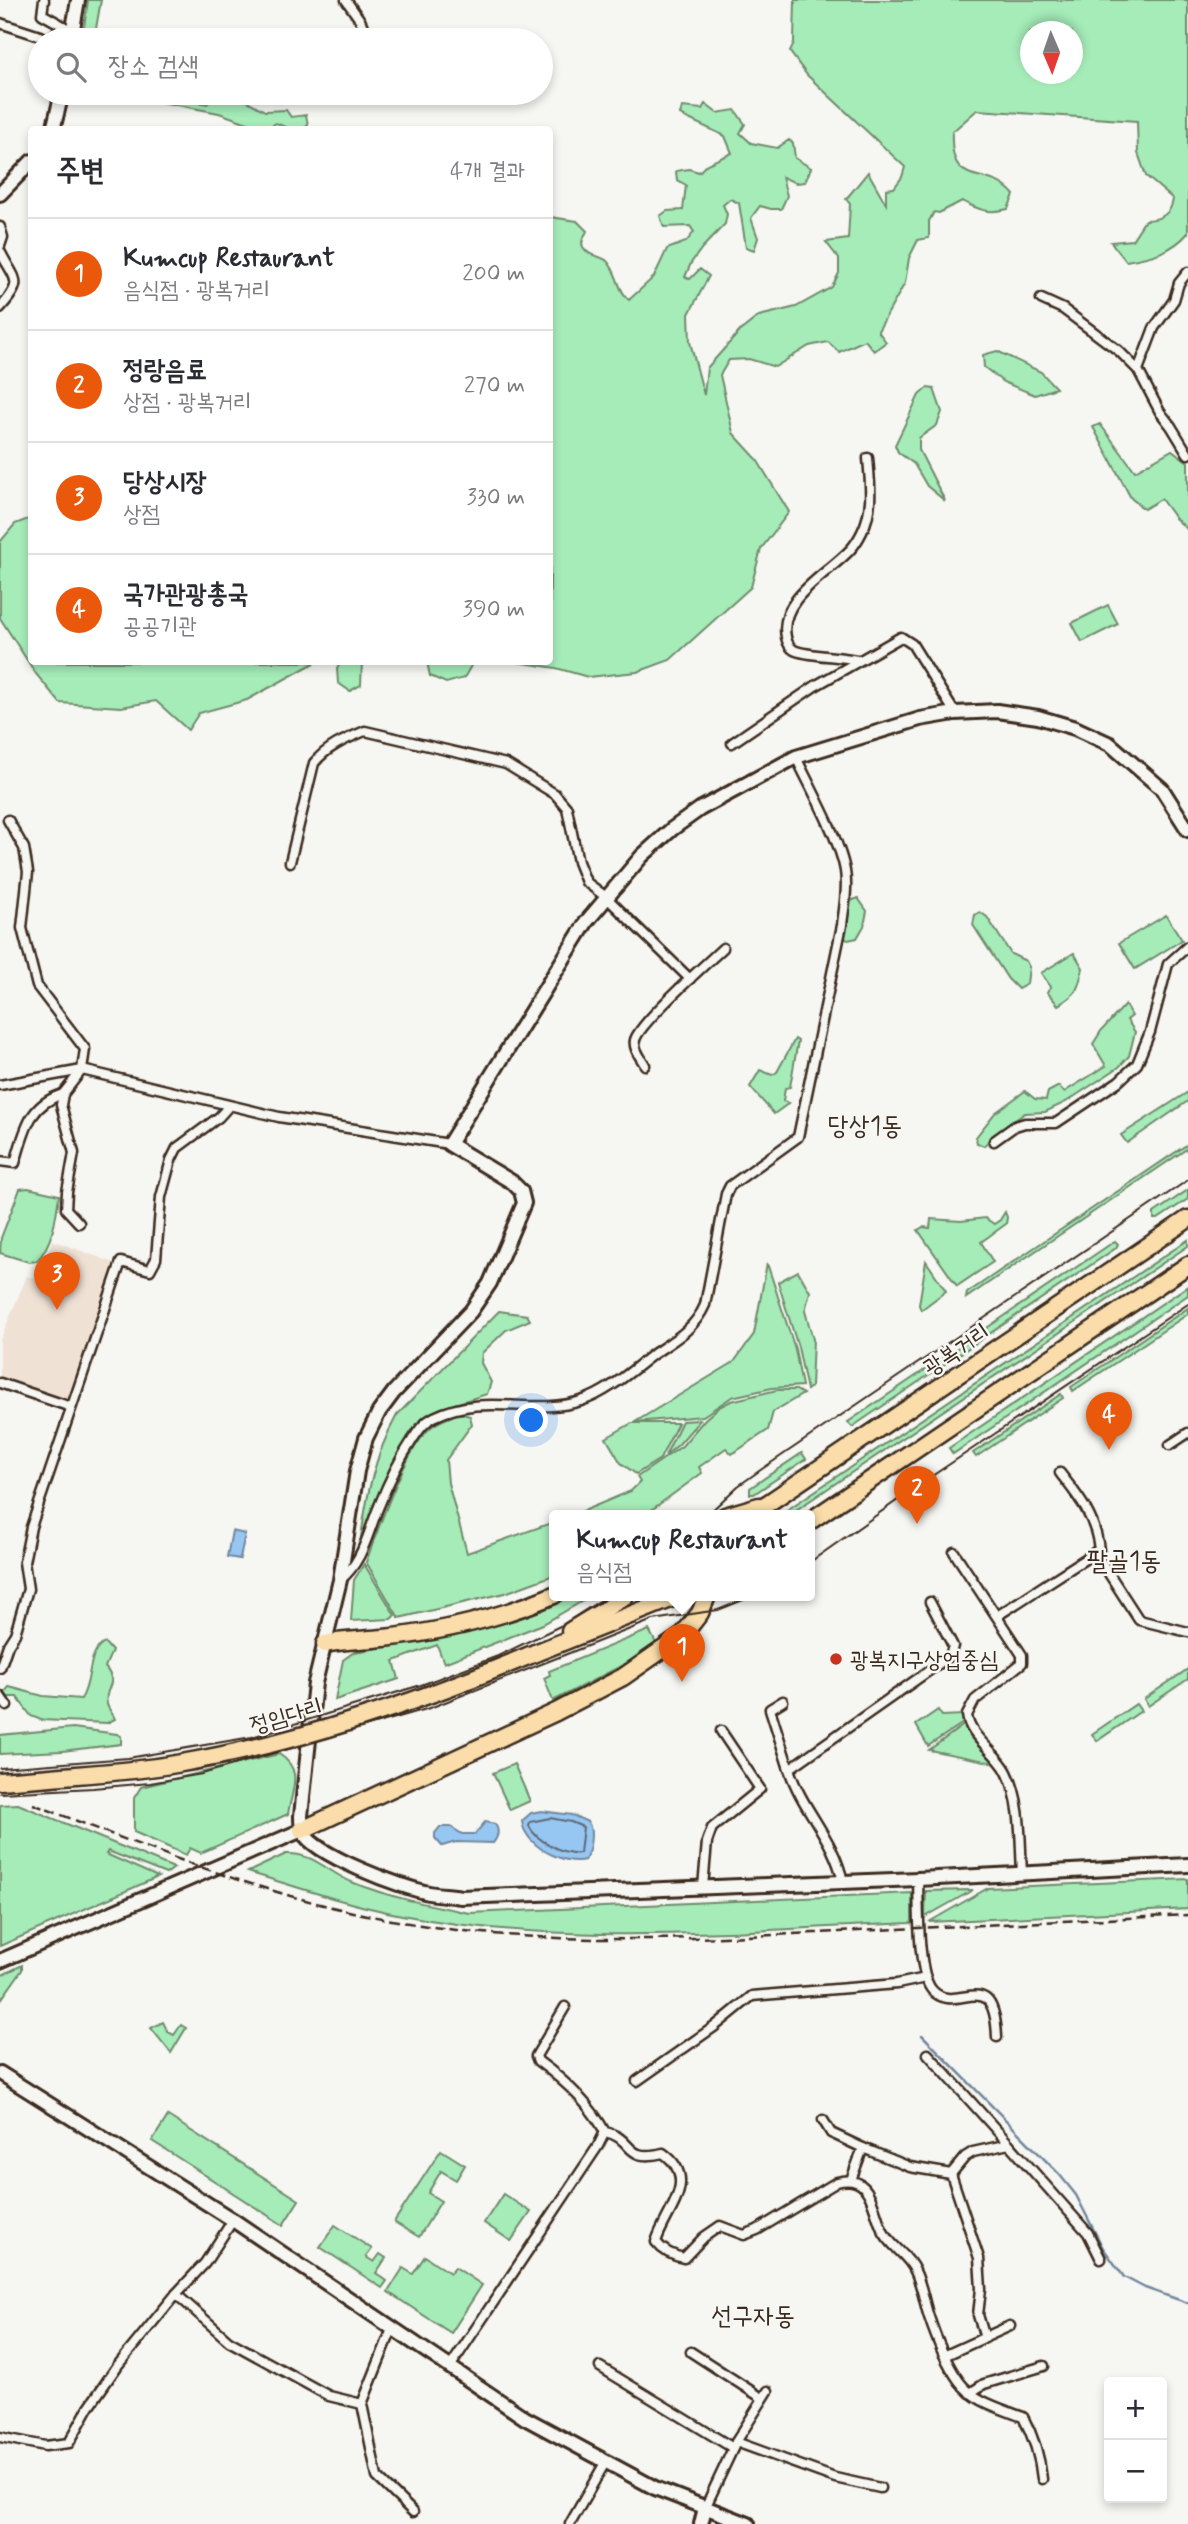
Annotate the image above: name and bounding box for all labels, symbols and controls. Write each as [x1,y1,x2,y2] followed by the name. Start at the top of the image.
[1020,21,1083,84] north arrow
[28,28,553,105] search box
[52,48,90,86] icon: search
[108,50,199,84] text: 장소 검색
[56,152,104,191] text: 주변
[450,157,525,187] text: 4개 결과
[123,242,335,276] text: Kumcup Restaurant
[74,259,84,289] text: 1
[462,259,525,289] text: 200 m
[123,276,270,306] text: 음식점 · 광복거리
[123,354,207,388] text: 정랑음료
[73,371,85,401] text: 2
[464,371,525,401] text: 270 m
[123,388,252,418] text: 상점 · 광복거리
[123,466,207,500] text: 당상시장
[74,483,84,513] text: 3
[467,483,525,513] text: 330 m
[123,500,160,530] text: 상점
[123,578,249,612] text: 국가관광총국
[72,595,86,625] text: 4
[463,595,525,625] text: 390 m
[123,612,197,642] text: 공공기관
[828,1110,902,1144] district label: 당상1동
[34,1252,80,1310] pin: 3
[918,1318,996,1384] street label: 광복거리
[1086,1392,1132,1450] pin: 4
[514,1403,548,1437] your location
[894,1466,940,1524] pin: 2
[549,1510,815,1601] popup
[576,1524,788,1558] text: Kumcup Restaurant
[1087,1545,1161,1579] district label: 팔골1동
[576,1558,632,1588] text: 음식점
[659,1624,705,1682] pin: 1
[850,1646,998,1676] place label: 광복지구상업중심
[828,1651,844,1667] marker: 광복지구상업중심
[247,1692,326,1742] street label: 정임다리
[711,2300,795,2334] district label: 선구자동
[1104,2377,1167,2503] map controls
[1104,2377,1167,2440] button: +
[1104,2440,1167,2503] button: −

